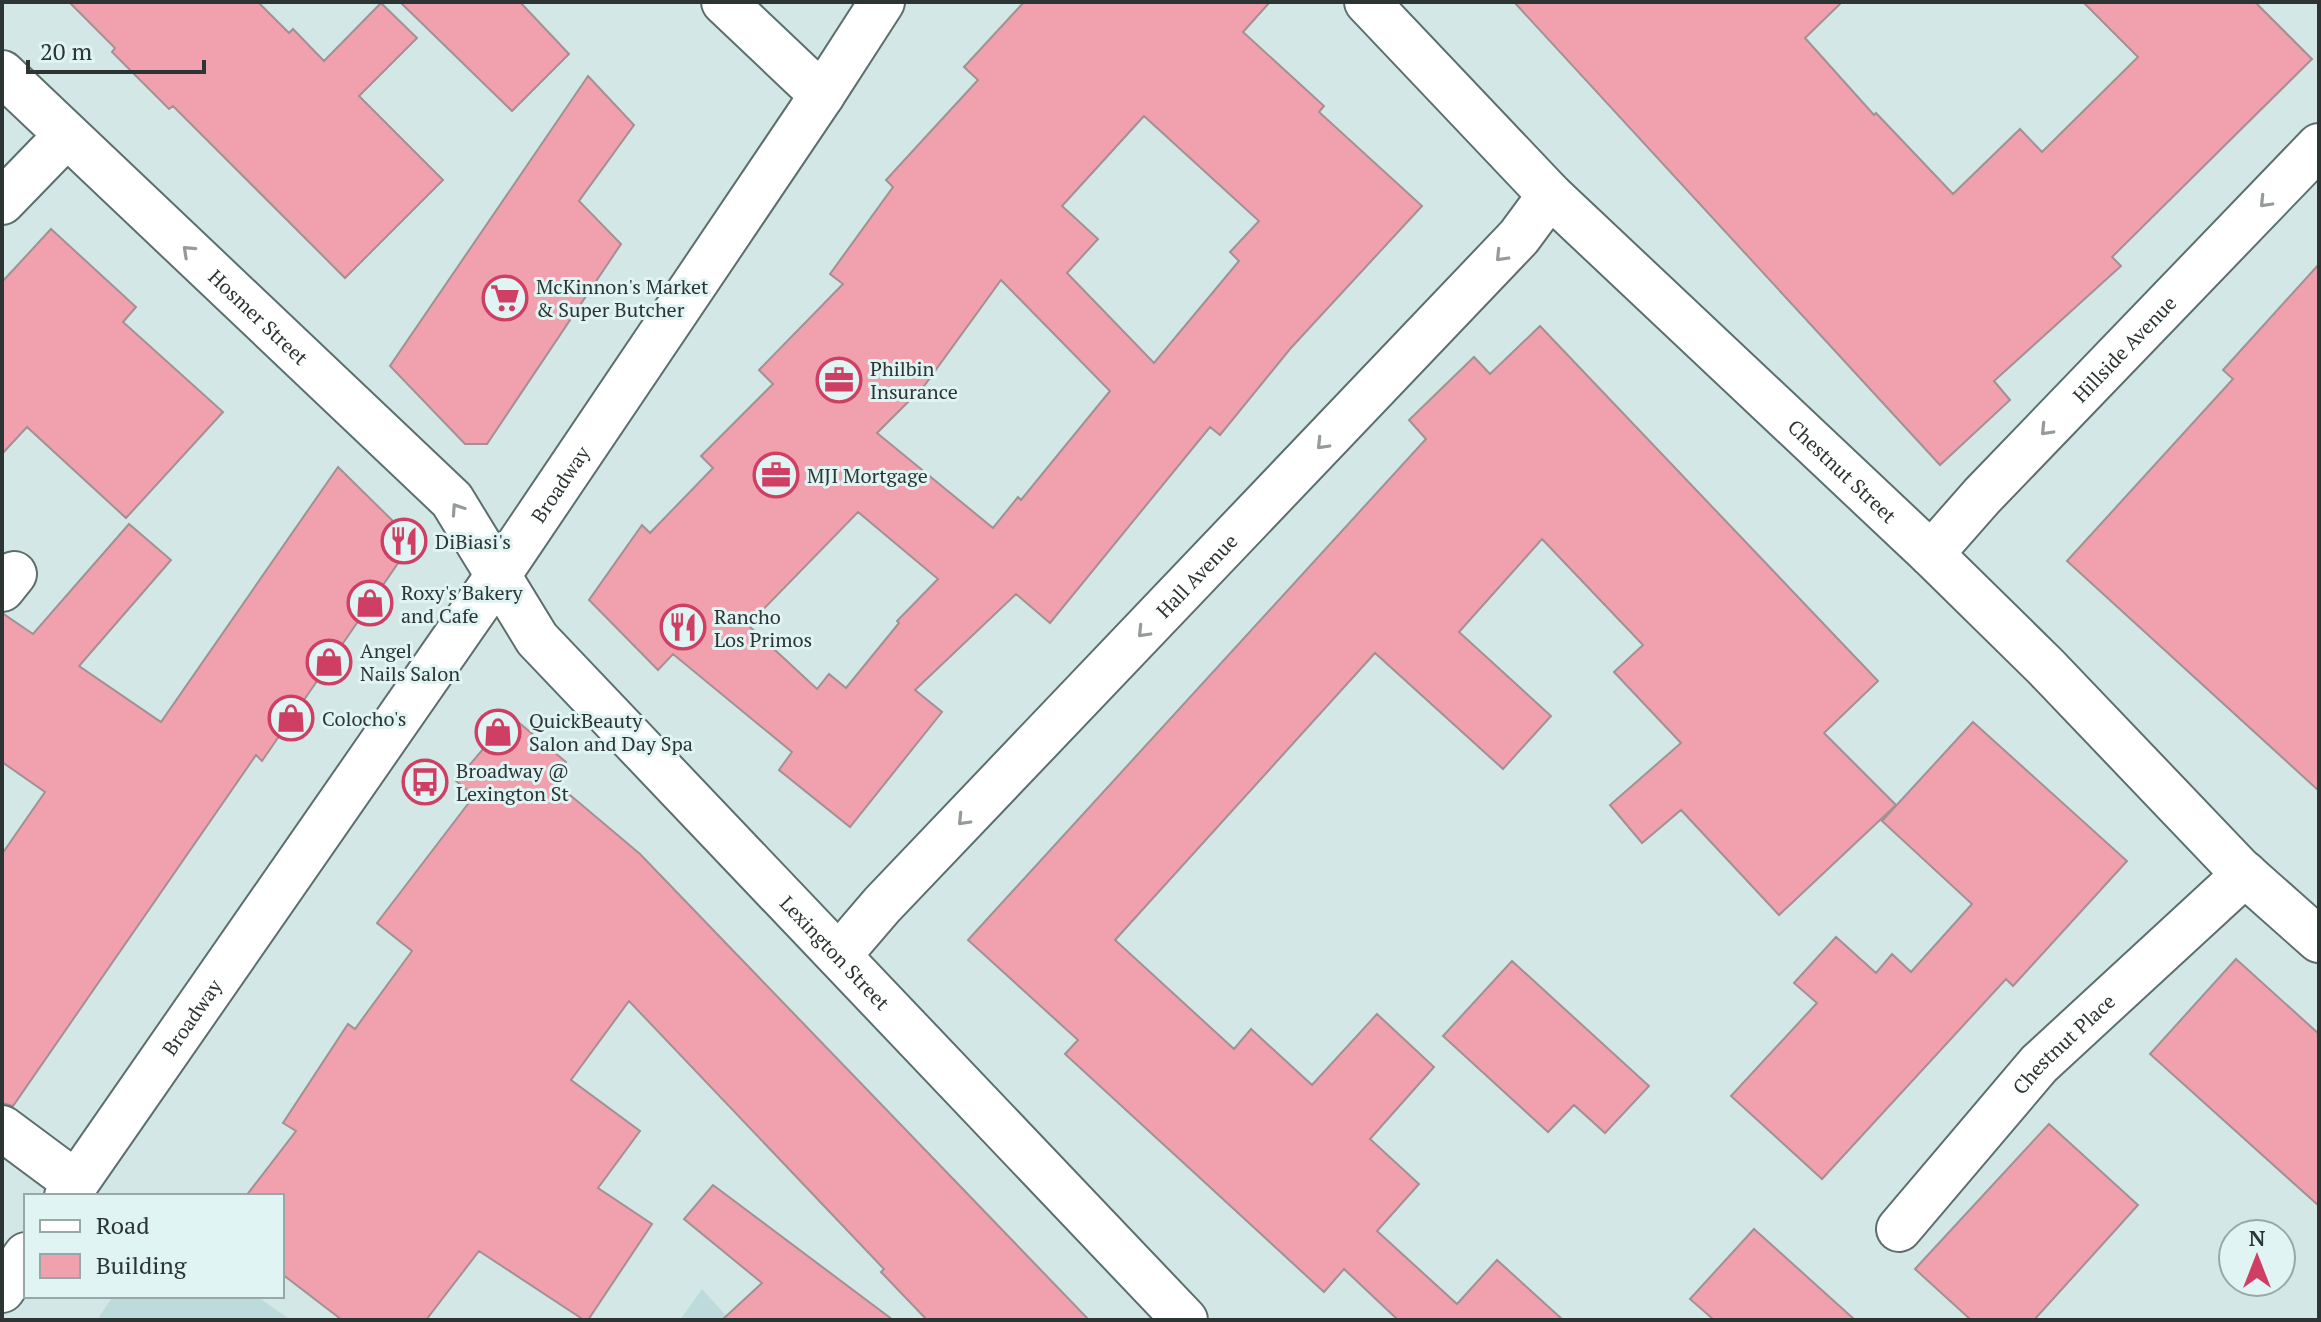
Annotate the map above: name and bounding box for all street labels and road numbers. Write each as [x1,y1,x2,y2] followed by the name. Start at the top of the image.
[203,263,315,371] street label: Hosmer Street
[2066,289,2182,408] street label: Hillside Avenue
[1782,413,1903,529] street label: Chestnut Street
[524,440,596,528] street label: Broadway
[1150,527,1243,623] street label: Hall Avenue
[774,890,897,1016] street label: Lexington Street
[155,973,228,1060] street label: Broadway
[2006,987,2120,1100] street label: Chestnut Place

